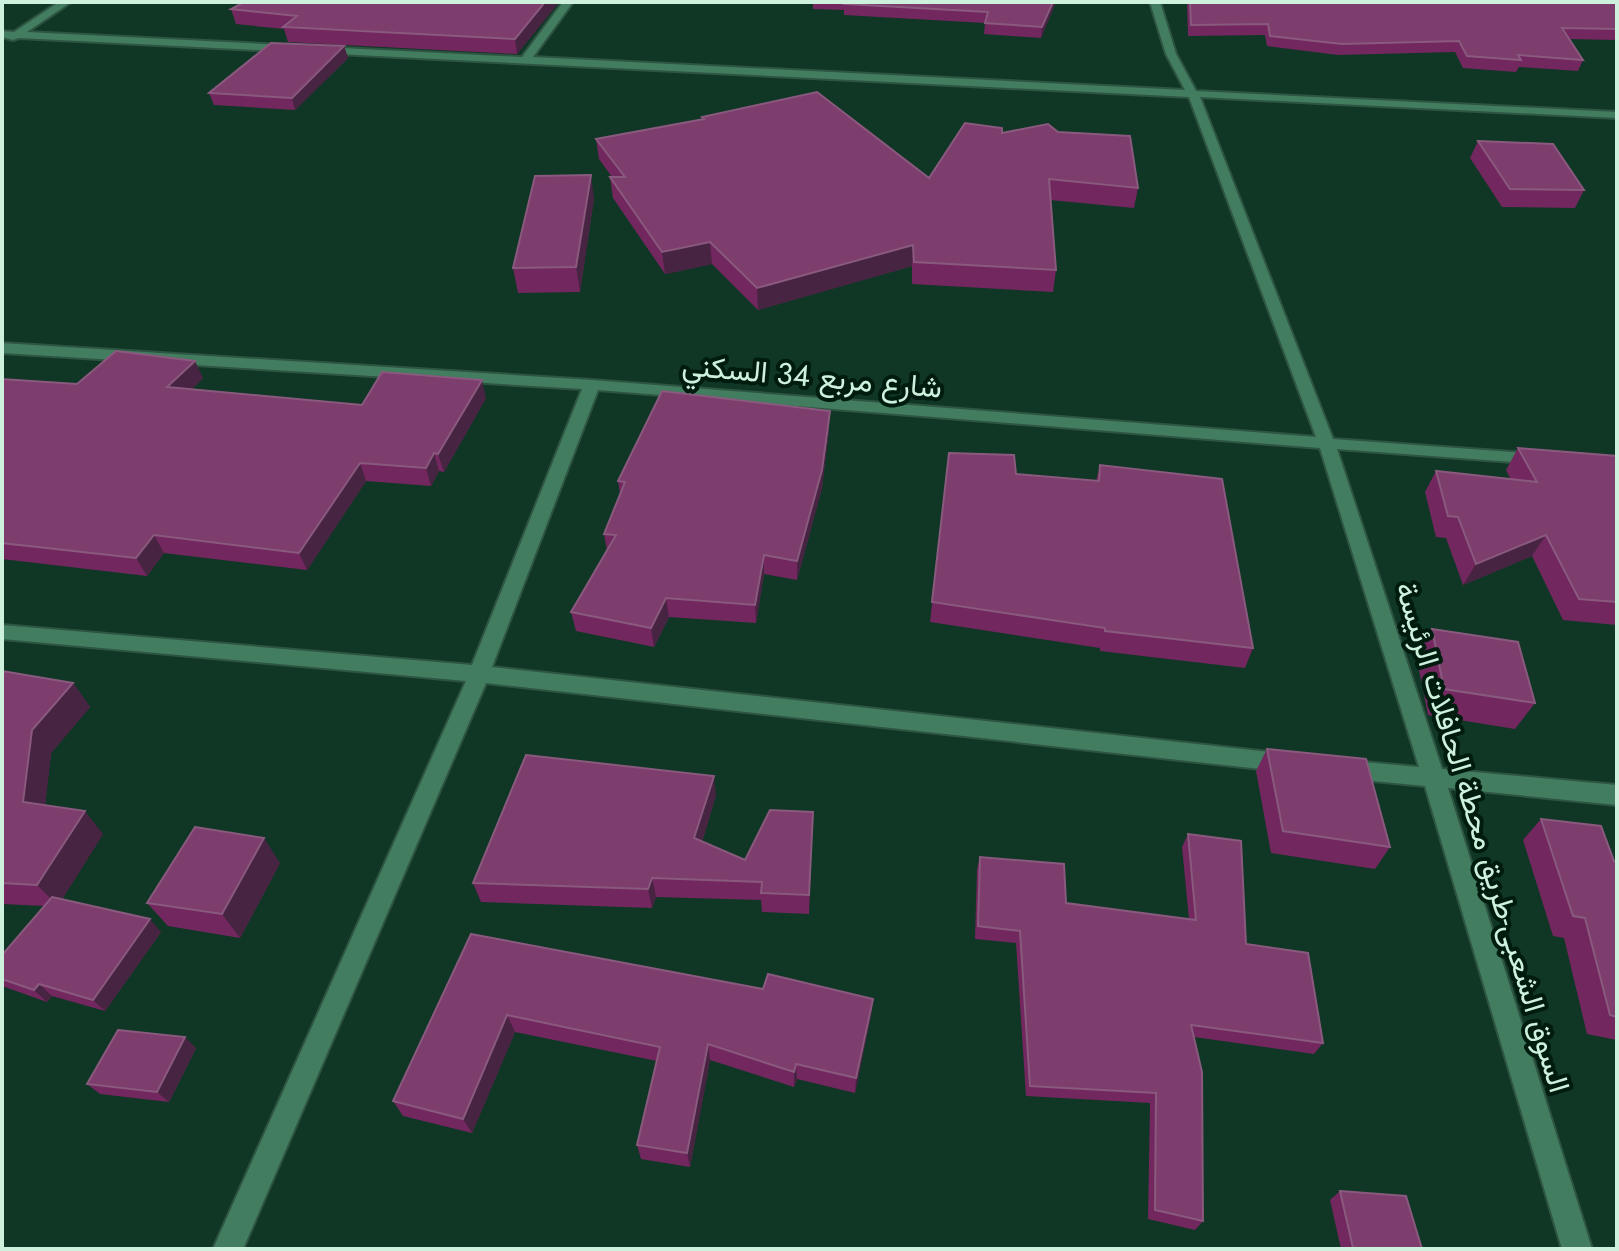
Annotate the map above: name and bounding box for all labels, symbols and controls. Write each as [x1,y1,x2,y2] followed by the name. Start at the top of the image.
[680,343,944,412] street label: شارع مربع 34 السكني
[1385,576,1581,1098] street label: السوق الشعبى-طريق محطة الحافلات الرئيسة

